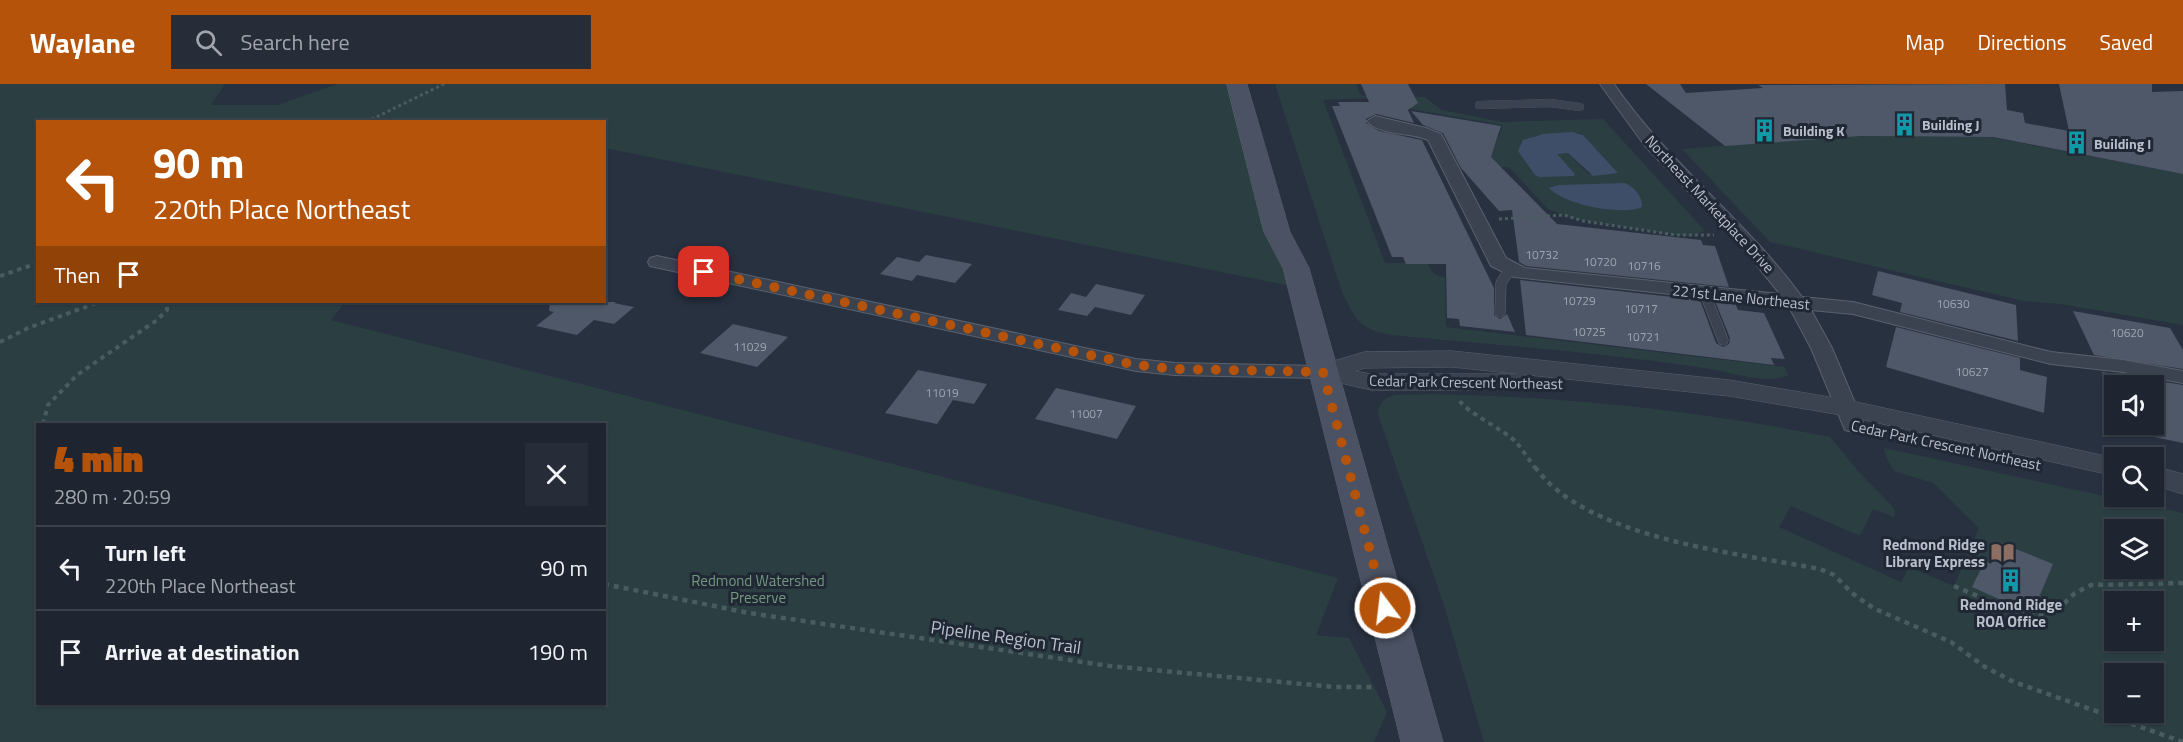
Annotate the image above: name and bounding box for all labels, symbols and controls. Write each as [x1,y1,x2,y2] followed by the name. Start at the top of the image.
[171,15,591,69] search box
[30,21,135,64] text: Waylane
[240,25,350,59] text: Search here
[192,26,225,59] icon: search
[1905,26,1945,58] text: Map
[1978,26,2067,58] text: Directions
[2100,26,2153,58] text: Saved
[1891,111,1917,137] building icon: Building J
[1922,114,1979,135] place label: Building J
[1752,117,1778,143] building icon: Building K
[1783,120,1845,141] place label: Building K
[153,130,245,194] text: 90 m
[1640,130,1780,278] street label: Northeast Marketplace Drive
[2063,130,2089,156] building icon: Building I
[2094,133,2151,154] place label: Building I
[54,144,132,222] icon: left
[153,188,410,229] text: 220th Place Northeast
[1525,245,1559,264] house number: 10732
[678,246,729,297] pin
[1583,252,1617,271] house number: 10720
[687,255,720,288] icon: arrive
[1627,256,1661,275] house number: 10716
[54,258,100,292] text: Then
[112,258,145,291] icon: arrive
[1671,278,1812,316] street label: 221st Lane Northeast
[1562,291,1596,310] house number: 10729
[1936,294,1970,313] house number: 10630
[1624,299,1658,318] house number: 10717
[1572,322,1606,341] house number: 10725
[2110,323,2144,342] house number: 10620
[1626,327,1660,346] house number: 10721
[733,337,767,356] house number: 11029
[1955,362,1989,381] house number: 10627
[1369,369,1564,395] street label: Cedar Park Crescent Northeast
[2104,375,2164,723] map controls
[2104,375,2164,435] button: sound
[925,383,959,402] house number: 11019
[1069,404,1103,423] house number: 11007
[1849,414,2044,477] street label: Cedar Park Crescent Northeast
[54,431,143,486] text: 4 min
[525,443,588,506] button: close
[2104,447,2164,507] button: search
[54,481,171,512] text: 280 m · 20:59
[2104,519,2164,579] button: layers
[1882,533,1985,573] place label: Redmond Ridge Library Express
[105,536,186,570] text: Turn left
[1990,540,2016,566] library icon: Redmond Ridge Library Express
[540,551,588,585] text: 90 m
[54,552,87,585] icon: left
[1998,567,2024,593] building icon: Redmond Ridge ROA Office
[691,569,825,609] park label: Redmond Watershed Preserve
[105,570,295,601] text: 220th Place Northeast
[1353,576,1417,640] position arrow
[2104,591,2164,651] button: +
[1960,593,2063,633] place label: Redmond Ridge ROA Office
[929,613,1083,661] street label: Pipeline Region Trail
[105,635,300,669] text: Arrive at destination
[528,635,588,669] text: 190 m
[54,636,87,669] icon: arrive
[2104,663,2164,723] button: −

